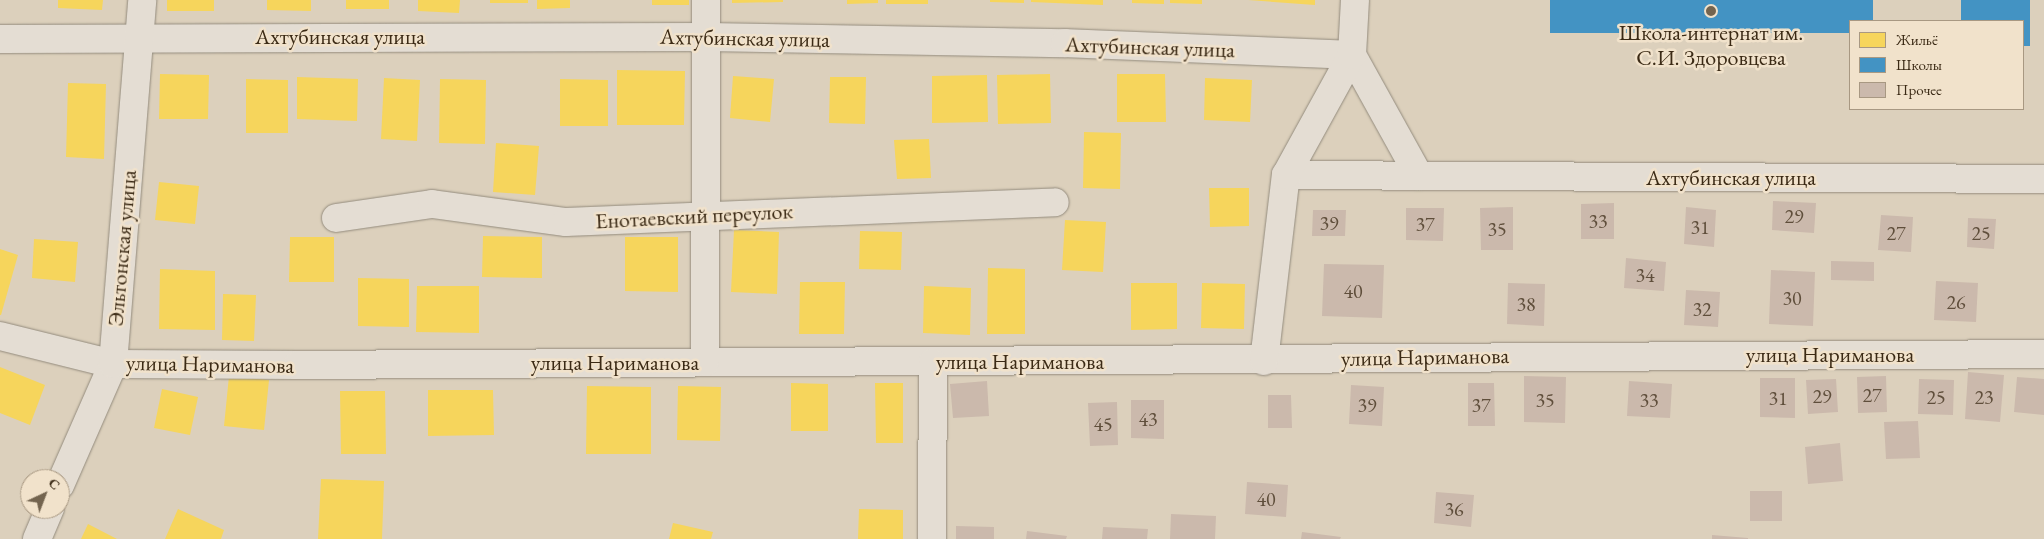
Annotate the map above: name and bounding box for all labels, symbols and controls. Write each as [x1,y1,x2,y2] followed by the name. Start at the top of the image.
[1705,5,1717,17] marker: Школа-интернат им. С.И. Здоровцева
[1619,19,1803,70] place label: Школа-интернат им. С.И. Здоровцева
[1849,20,2024,110] legend
[660,23,830,53] street label: Ахтубинская улица
[255,24,425,50] street label: Ахтубинская улица
[1896,30,1938,49] text: Жильё
[1065,31,1235,63] street label: Ахтубинская улица
[1896,55,1942,74] text: Школы
[1896,80,1942,99] text: Прочее
[1646,165,1816,191] street label: Ахтубинская улица
[102,169,142,327] street label: Эльтонская улица
[594,198,794,234] street label: Енотаевский переулок
[1784,204,1804,228] house number: 29
[1588,209,1608,233] house number: 33
[1319,211,1339,235] house number: 39
[1415,212,1435,236] house number: 37
[1690,215,1710,239] house number: 31
[1487,217,1507,241] house number: 35
[1886,221,1906,245] house number: 27
[1971,221,1991,245] house number: 25
[1635,263,1655,287] house number: 34
[1343,279,1363,303] house number: 40
[1782,286,1802,310] house number: 30
[1946,290,1966,314] house number: 26
[1516,292,1536,316] house number: 38
[1692,297,1712,321] house number: 32
[1341,342,1509,372] street label: улица Нариманова
[1746,342,1914,368] street label: улица Нариманова
[126,349,294,379] street label: улица Нариманова
[936,349,1104,375] street label: улица Нариманова
[531,350,699,376] street label: улица Нариманова
[1862,383,1882,407] house number: 27
[1812,384,1832,408] house number: 29
[1926,385,1946,409] house number: 25
[1974,385,1994,409] house number: 23
[1768,386,1788,410] house number: 31
[1535,388,1555,412] house number: 35
[1639,388,1659,412] house number: 33
[1357,393,1377,417] house number: 39
[1471,393,1491,417] house number: 37
[1138,407,1158,431] house number: 43
[1093,412,1113,436] house number: 45
[20,469,70,519] north arrow
[45,474,64,494] text: С
[1256,487,1276,511] house number: 40
[1444,497,1464,521] house number: 36

